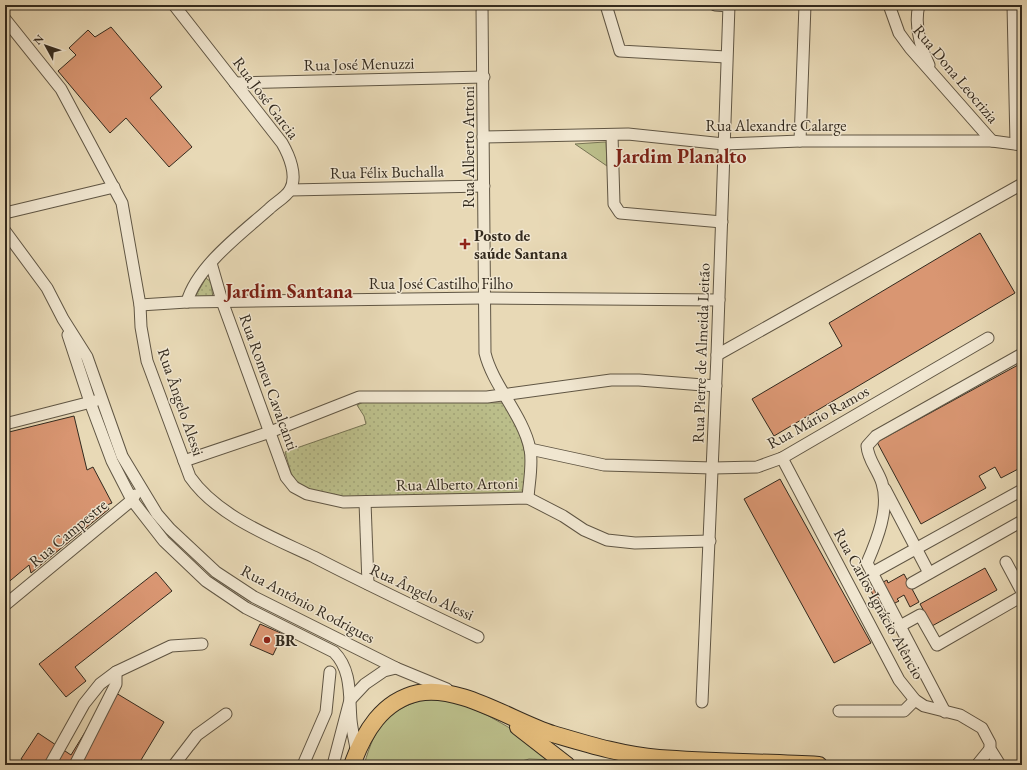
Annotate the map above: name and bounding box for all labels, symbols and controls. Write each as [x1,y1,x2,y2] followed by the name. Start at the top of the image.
[909,20,1004,128] street label: Rua Dona Leocrizia
[26,26,66,66] north arrow
[30,32,47,47] text: N
[228,53,304,144] street label: Rua José Garcia
[304,53,415,75] street label: Rua José Menuzzi
[458,86,479,208] street label: Rua Alberto Artoni
[705,115,847,136] street label: Rua Alexandre Calarge
[613,143,747,169] district label: Jardim Planalto
[330,160,445,183] street label: Rua Félix Buchalla
[474,225,568,264] place label: Posto de saúde Santana
[459,238,471,250] marker: Posto de saúde Santana
[687,263,715,443] street label: Rua Pierre de Almeida Leitão
[369,273,513,294] street label: Rua José Castilho Filho
[223,278,353,304] district label: Jardim Santana
[235,311,303,453] street label: Rua Romeu Cavalcanti
[153,345,209,459] street label: Rua Ângelo Alessi
[763,380,873,454] street label: Rua Mário Ramos
[396,472,518,496] street label: Rua Alberto Artoni
[25,494,111,572] street label: Rua Campestre
[829,525,929,683] street label: Rua Carlos Ignácio Alêncio
[367,559,477,625] street label: Rua Ângelo Alessi
[237,560,379,648] street label: Rua Antônio Rodrigues
[275,630,298,651] place label: BR
[262,635,272,645] marker: BR

